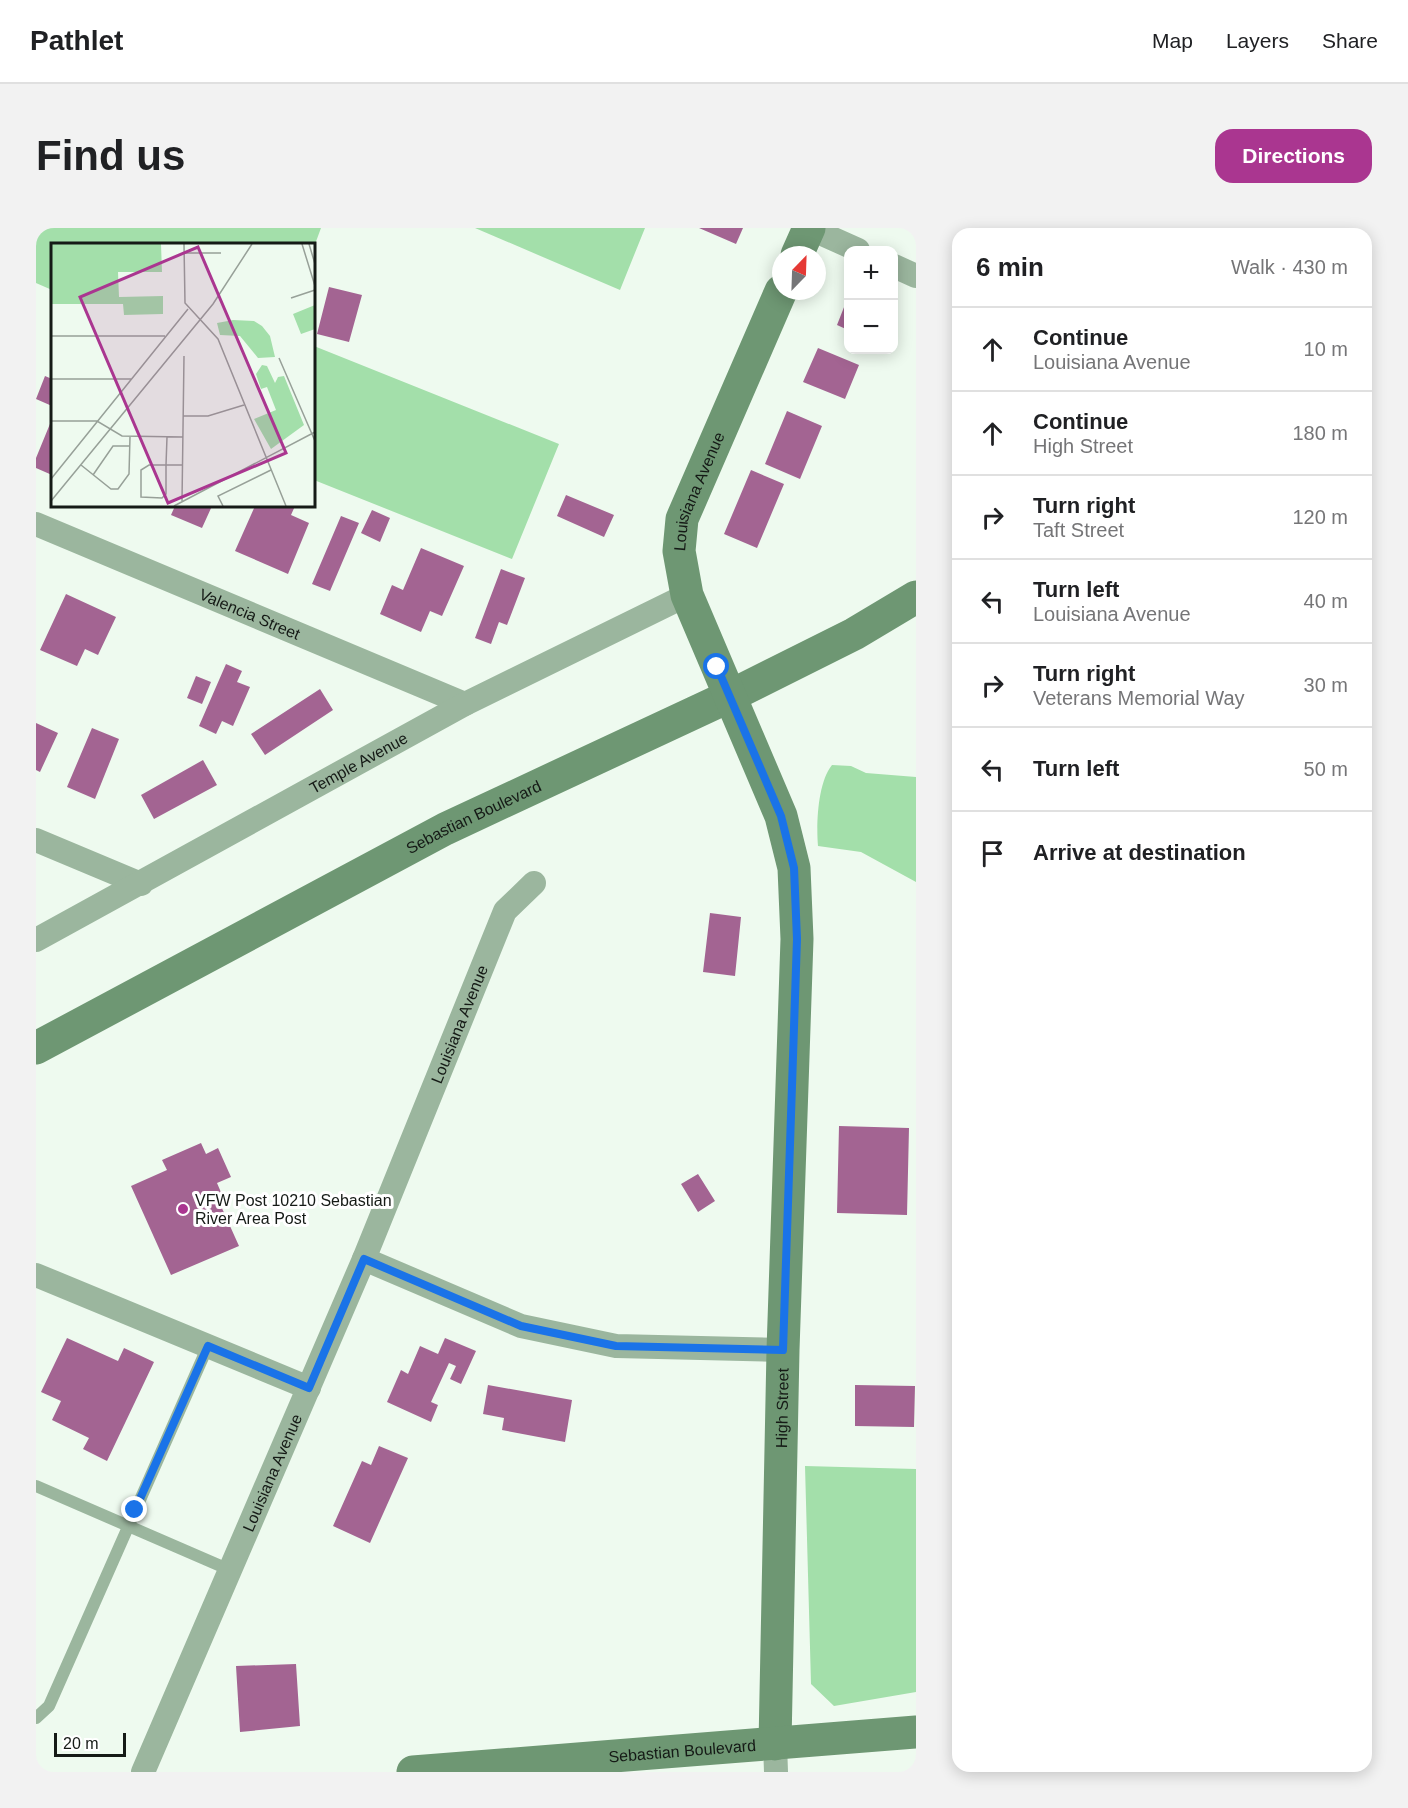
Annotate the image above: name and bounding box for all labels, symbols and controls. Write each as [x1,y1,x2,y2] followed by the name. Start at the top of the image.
[30,25,123,56] text: Pathlet
[1152,29,1193,52] text: Map
[1226,29,1289,52] text: Layers
[1322,29,1378,52] text: Share
[1215,129,1372,183] button: Directions
[36,132,185,179] text: Find us
[51,243,315,507] inset map
[772,246,826,300] north arrow
[844,246,898,354] map controls
[844,246,898,300] button: +
[976,252,1044,282] text: 6 min
[1231,256,1348,278] text: Walk · 430 m
[844,300,898,354] button: −
[1033,325,1128,350] text: Continue
[976,333,1009,366] icon: ahead
[1304,338,1348,360] text: 10 m
[1033,351,1191,373] text: Louisiana Avenue
[1033,409,1128,434] text: Continue
[976,417,1009,450] icon: ahead
[1292,422,1348,444] text: 180 m
[671,429,728,552] street label: Louisiana Avenue
[1033,435,1133,457] text: High Street
[1033,493,1135,518] text: Turn right
[976,501,1009,534] icon: right
[1292,506,1348,528] text: 120 m
[1033,519,1124,541] text: Taft Street
[1033,577,1119,602] text: Turn left
[976,585,1009,618] icon: left
[197,586,303,643] street label: Valencia Street
[1304,590,1348,612] text: 40 m
[1033,603,1191,625] text: Louisiana Avenue
[703,653,729,679] route start
[1033,661,1135,686] text: Turn right
[976,669,1009,702] icon: right
[1304,674,1348,696] text: 30 m
[1033,687,1245,709] text: Veterans Memorial Way
[307,729,411,797] street label: Temple Avenue
[976,753,1009,786] icon: left
[1033,756,1119,781] text: Turn left
[1304,758,1348,780] text: 50 m
[403,777,544,857] street label: Sebastian Boulevard
[976,837,1009,870] icon: arrive
[1033,840,1246,865] text: Arrive at destination
[428,963,491,1086] street label: Louisiana Avenue
[195,1192,392,1227] place label: VFW Post 10210 Sebastian River Area Post
[176,1202,190,1216] marker: VFW Post 10210 Sebastian River Area Post
[773,1367,792,1448] street label: High Street
[240,1411,305,1534] street label: Louisiana Avenue
[121,1496,147,1522] route end
[54,1730,126,1758] scale bar
[63,1735,99,1752] text: 20 m
[608,1737,757,1765] street label: Sebastian Boulevard

